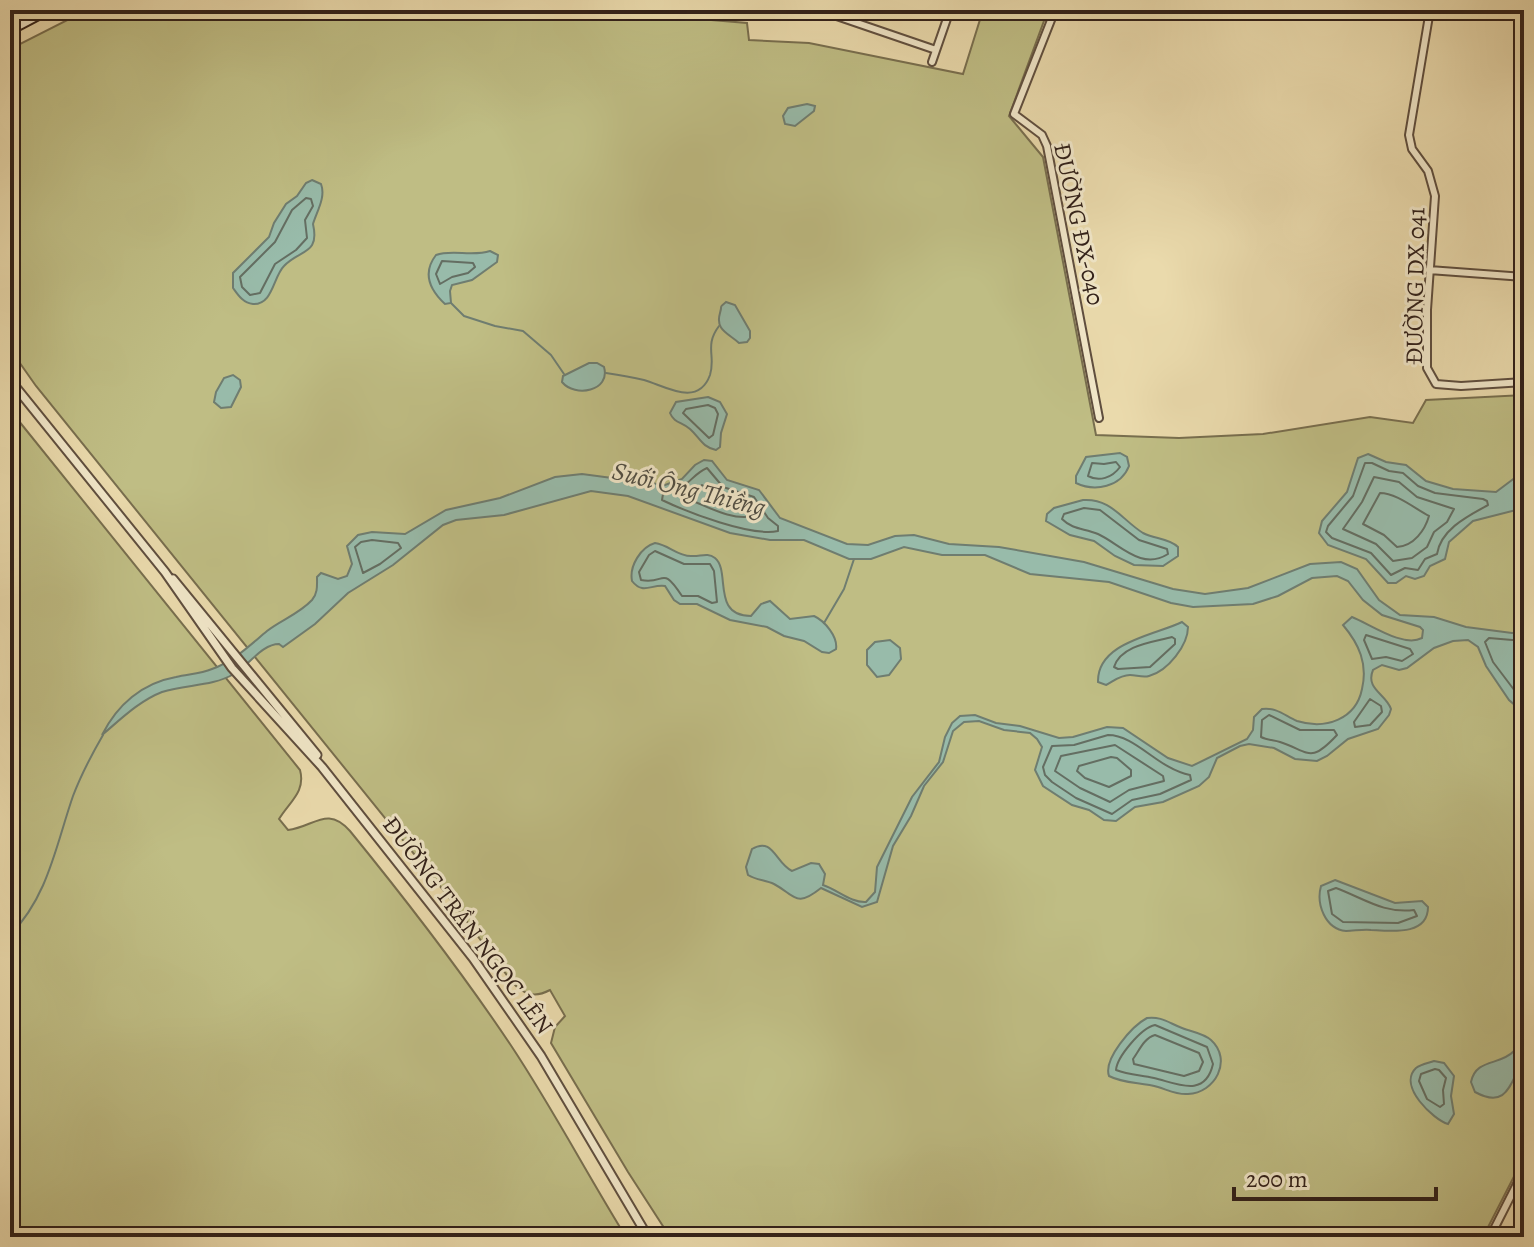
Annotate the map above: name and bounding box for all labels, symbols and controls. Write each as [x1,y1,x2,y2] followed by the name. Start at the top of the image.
[1046,140,1112,308] street label: ĐƯỜNG ĐX-040
[1398,207,1432,365] street label: ĐƯỜNG DX 041
[609,453,770,525] water label: Suối Ông Thiềng
[375,809,561,1041] street label: ĐƯỜNG TRẦN NGỌC LÊN
[1234,1151,1436,1201] scale bar
[1246,1163,1308,1195] text: 200 m

